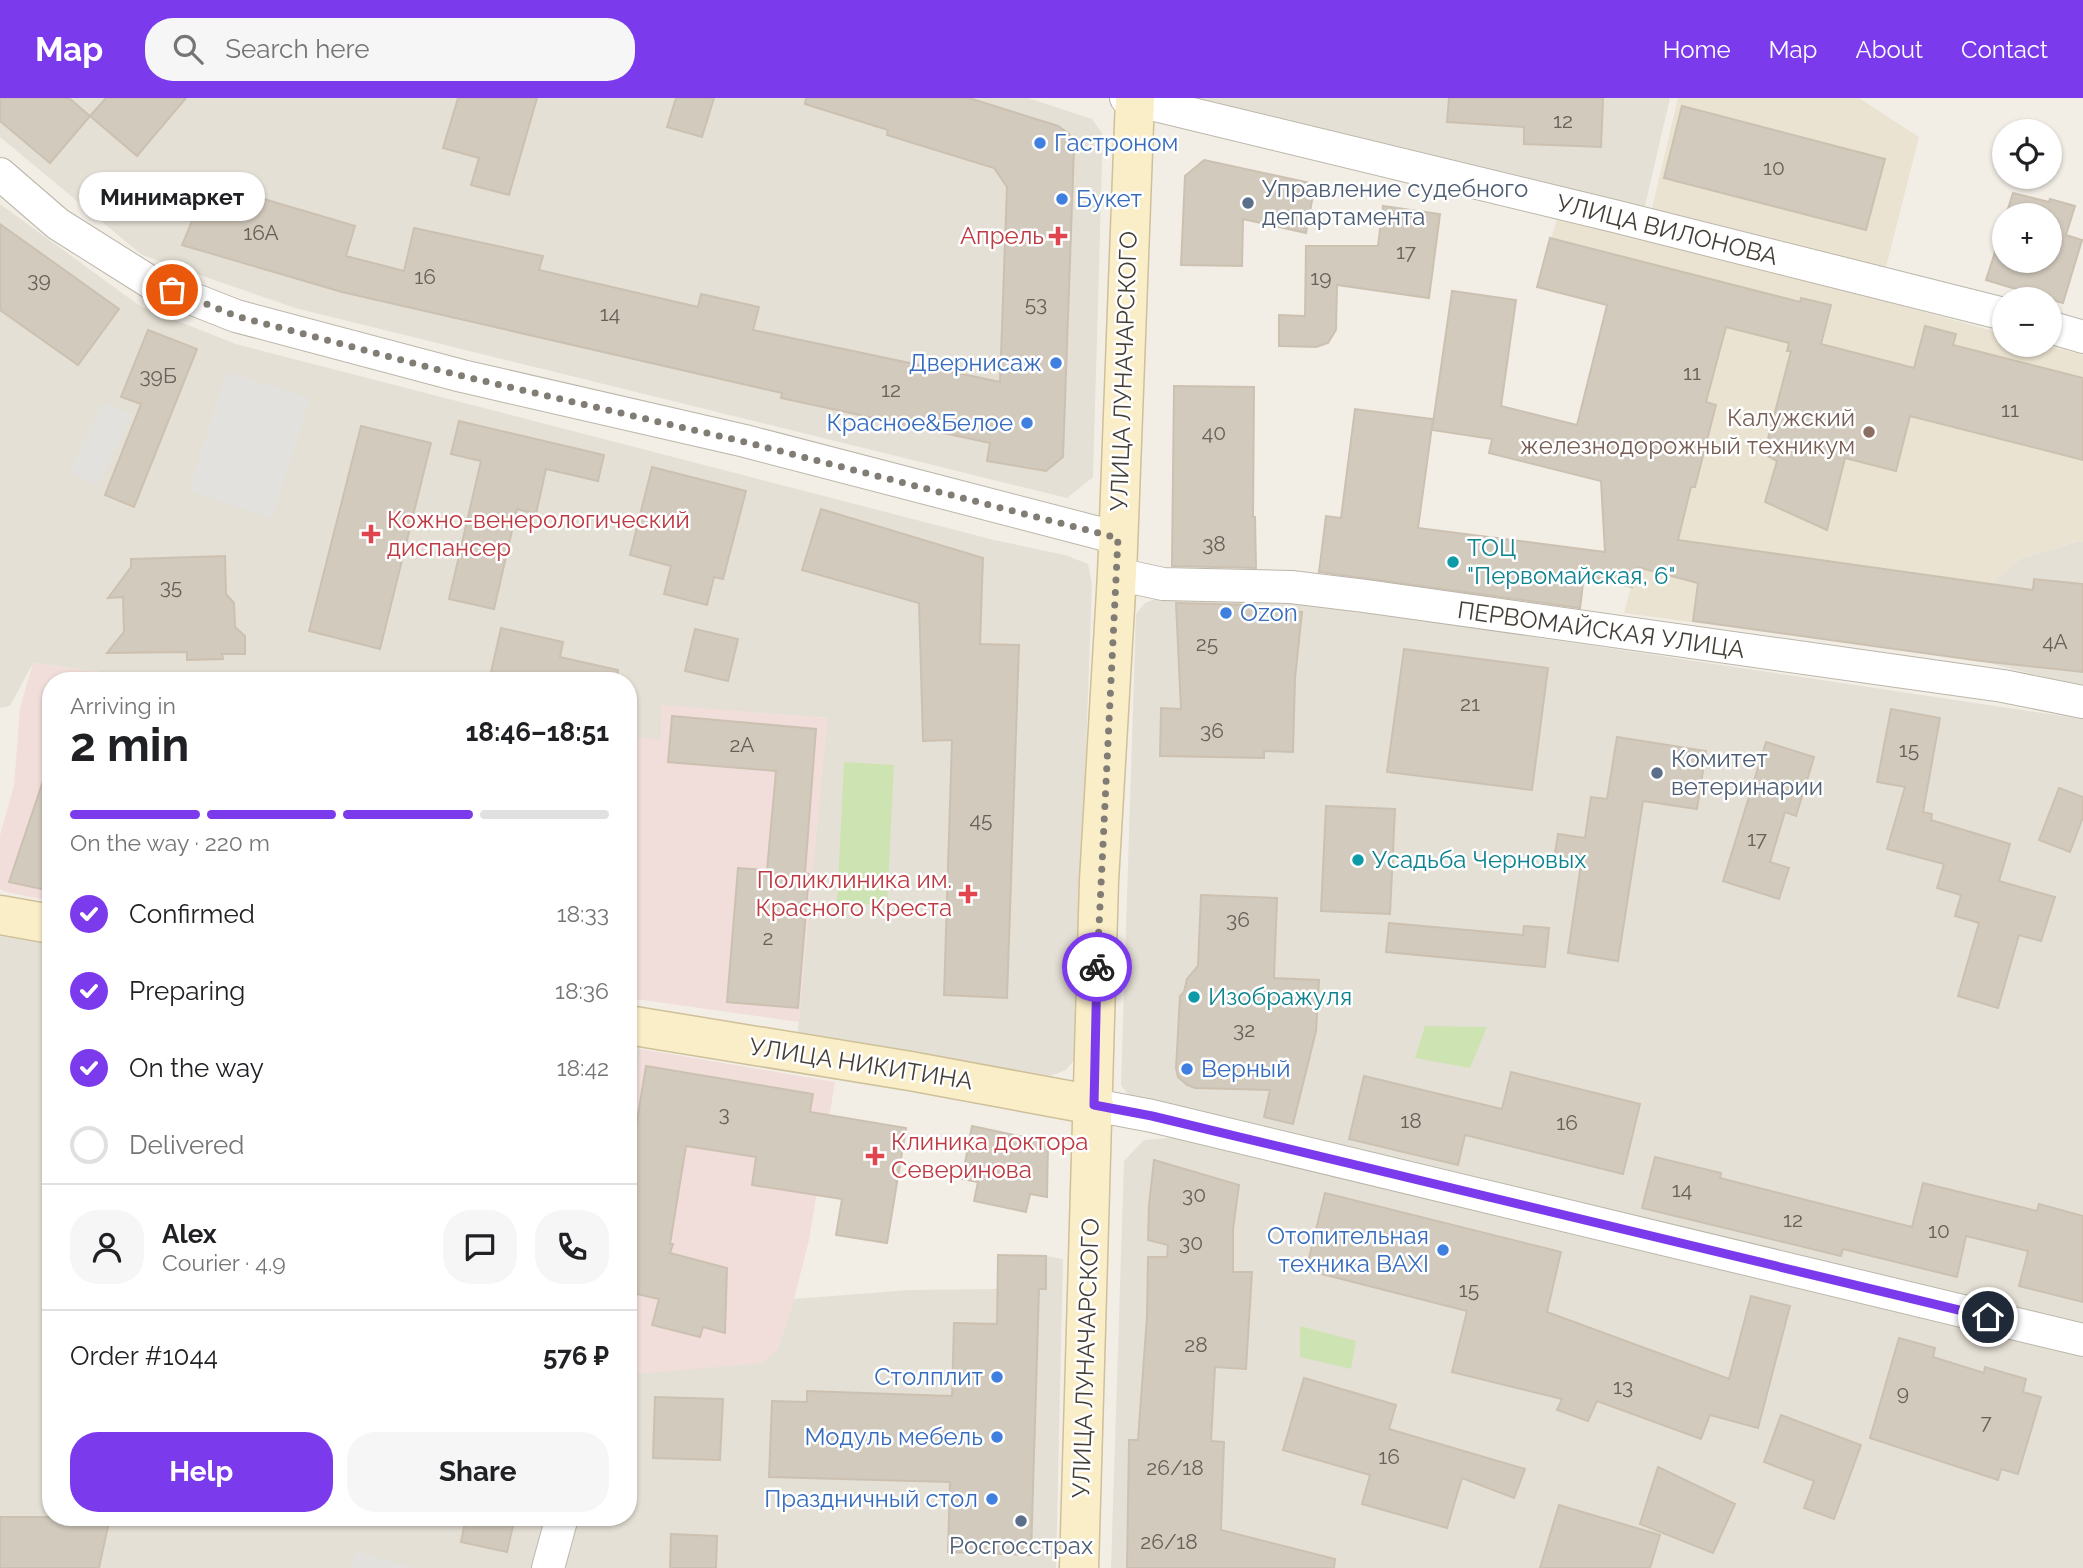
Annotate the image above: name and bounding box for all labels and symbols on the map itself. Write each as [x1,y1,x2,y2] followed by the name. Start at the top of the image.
[1553,108,1573,133] house number: 12
[1054,128,1178,157] place label: Гастроном
[1032,135,1048,151] marker: Гастроном
[1763,155,1785,180] house number: 10
[79,171,265,220] callout: Минимаркет
[1262,174,1528,231] place label: Управление судебного департамента
[1076,184,1143,213] place label: Букет
[1554,188,1781,271] street label: УЛИЦА ВИЛОНОВА
[1054,191,1070,207] marker: Букет
[1240,195,1256,211] marker: Управление судебного департамента
[243,220,279,245] house number: 16А
[960,221,1044,250] place label: Апрель
[1050,228,1066,244] marker: Апрель
[1104,231,1143,511] street label: УЛИЦА ЛУНАЧАРСКОГО
[1396,239,1417,264] house number: 17
[142,260,202,320] pin
[414,264,436,289] house number: 16
[1310,265,1332,290] house number: 19
[27,267,51,292] house number: 39
[1025,291,1047,316] house number: 53
[600,301,620,326] house number: 14
[909,348,1042,377] place label: Двернисаж
[1048,355,1064,371] marker: Двернисаж
[1683,360,1701,385] house number: 11
[139,363,177,388] house number: 39Б
[881,377,901,402] house number: 12
[2001,397,2019,422] house number: 11
[1520,403,1855,460] place label: Калужский железнодорожный техникум
[827,408,1013,437] place label: Красное&Белое
[1019,415,1035,431] marker: Красное&Белое
[1202,420,1226,445] house number: 40
[1861,424,1877,440] marker: Калужский железнодорожный техникум
[387,505,690,562] place label: Кожно-венерологический диспансер
[361,524,381,544] marker: Кожно-венерологический диспансер
[1202,531,1226,556] house number: 38
[1467,533,1675,590] place label: ТОЦ "Первомайская, 6"
[1445,554,1461,570] marker: ТОЦ "Первомайская, 6"
[160,574,182,599] house number: 35
[1456,595,1747,664] street label: ПЕРВОМАЙСКАЯ УЛИЦА
[1240,598,1298,627] place label: Ozon
[1218,605,1234,621] marker: Ozon
[2042,629,2068,654] house number: 4А
[1196,631,1218,656] house number: 25
[1460,691,1480,716] house number: 21
[1200,718,1224,743] house number: 36
[729,732,755,757] house number: 2А
[1899,737,1919,762] house number: 15
[1671,744,1823,801] place label: Комитет ветеринарии
[1649,765,1665,781] marker: Комитет ветеринарии
[970,807,992,832] house number: 45
[1747,826,1768,851] house number: 17
[1372,845,1586,874] place label: Усадьба Черновых
[1350,852,1366,868] marker: Усадьба Черновых
[756,865,952,922] place label: Поликлиника им. Красного Креста
[958,884,978,904] marker: Поликлиника им. Красного Креста
[1226,907,1250,932] house number: 36
[763,925,773,950] house number: 2
[1062,932,1132,1002] courier
[1208,982,1352,1011] place label: Изображуля
[1186,989,1202,1005] marker: Изображуля
[1233,1017,1255,1042] house number: 32
[747,1032,975,1095] street label: УЛИЦА НИКИТИНА
[1201,1054,1290,1083] place label: Верный
[1179,1061,1195,1077] marker: Верный
[718,1101,730,1126] house number: 3
[1400,1108,1422,1133] house number: 18
[1556,1110,1578,1135] house number: 16
[891,1127,1088,1184] place label: Клиника доктора Северинова
[865,1146,885,1166] marker: Клиника доктора Северинова
[1672,1177,1692,1202] house number: 14
[1182,1182,1206,1207] house number: 30
[1783,1207,1803,1232] house number: 12
[1066,1218,1105,1498] street label: УЛИЦА ЛУНАЧАРСКОГО
[1928,1218,1950,1243] house number: 10
[1267,1221,1429,1278] place label: Отопительная техника BAXI
[1179,1230,1203,1255] house number: 30
[1435,1242,1451,1258] marker: Отопительная техника BAXI
[1459,1277,1479,1302] house number: 15
[1958,1287,2018,1347] pin
[1184,1332,1208,1357] house number: 28
[874,1362,984,1391] place label: Столплит
[989,1369,1005,1385] marker: Столплит
[1613,1374,1633,1399] house number: 13
[1897,1380,1909,1405] house number: 9
[1980,1409,1992,1434] house number: 7
[804,1422,983,1451] place label: Модуль мебель
[989,1429,1005,1445] marker: Модуль мебель
[1378,1444,1400,1469] house number: 16
[1146,1455,1204,1480] house number: 26/18
[764,1484,978,1513] place label: Праздничный стол
[984,1491,1000,1507] marker: Праздничный стол
[1013,1513,1029,1529] marker: Росгосстрах
[1140,1529,1198,1554] house number: 26/18
[949,1531,1093,1560] place label: Росгосстрах

